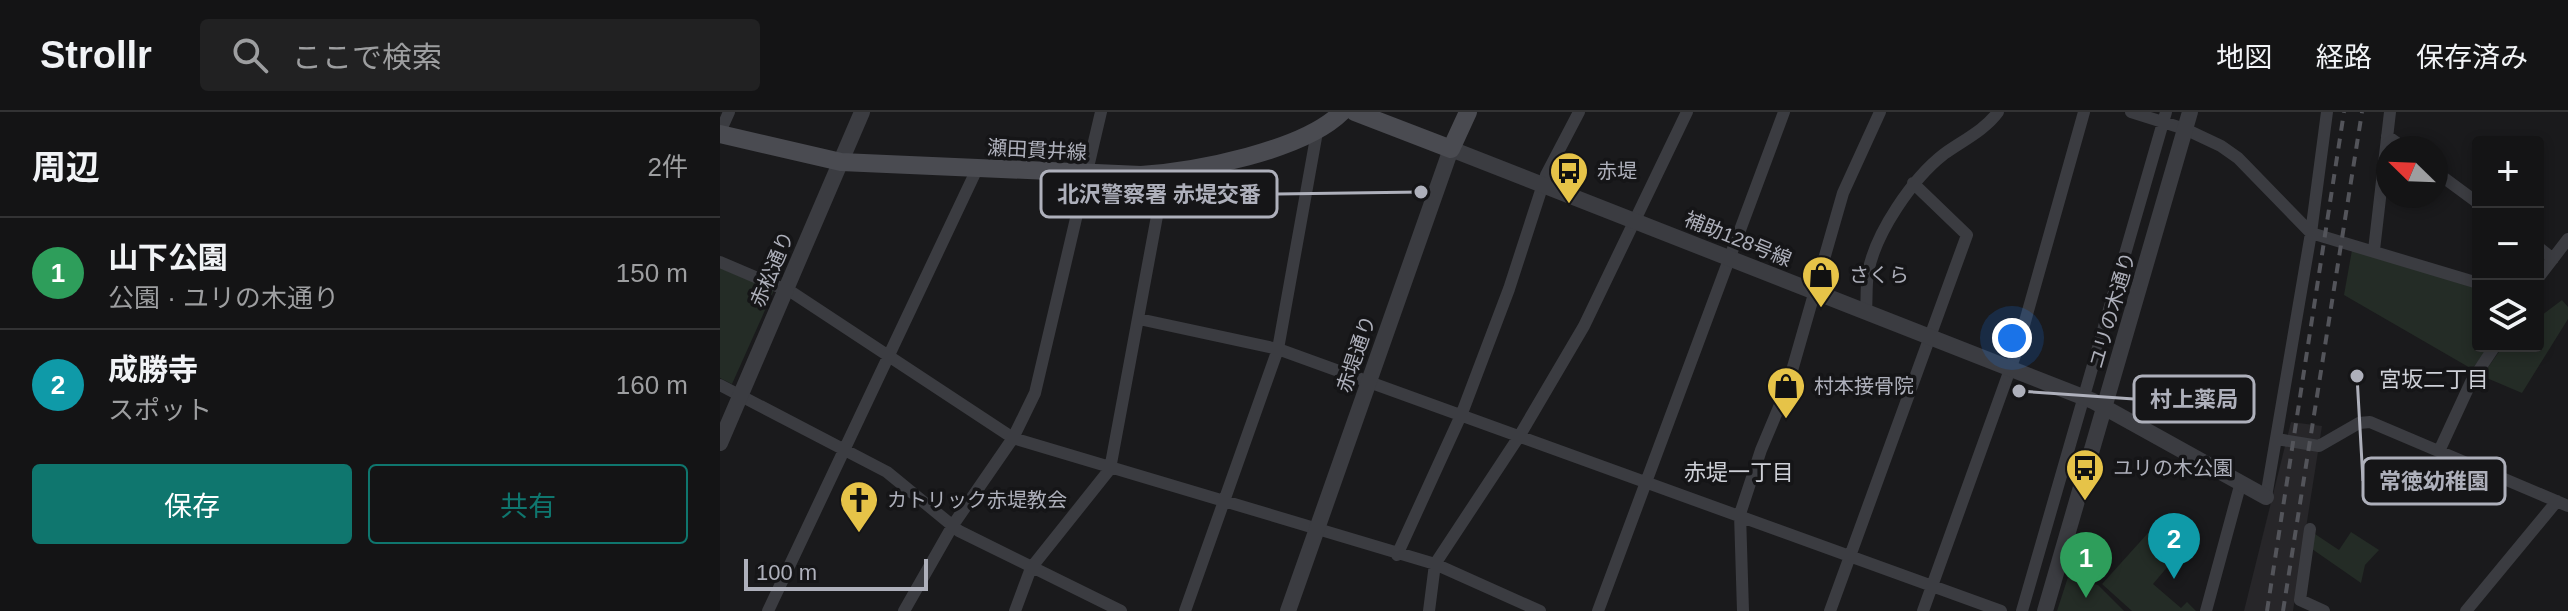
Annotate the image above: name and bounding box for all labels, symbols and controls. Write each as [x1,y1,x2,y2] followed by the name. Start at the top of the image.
[200,19,760,91] search box
[228,33,272,77] icon: search
[40,34,152,76] text: Strollr
[292,41,442,74] text: ここで検索
[2216,42,2272,73] text: 地図
[2316,42,2372,73] text: 経路
[2416,42,2528,73] text: 保存済み
[986,136,1088,164] street label: 瀬田貫井線
[2376,136,2448,208] north arrow
[2472,136,2544,352] map controls
[2472,136,2544,208] button: +
[32,148,100,186] text: 周辺
[1548,150,1590,205] bus stop icon: 赤堤
[648,152,688,182] text: 2件
[1597,160,1637,182] place label: 赤堤
[1041,171,1277,217] callout: 北沢警察署 赤堤交番
[1057,182,1261,207] text: 北沢警察署 赤堤交番
[1681,208,1795,270] street label: 補助128号線
[2472,208,2544,280] button: −
[746,228,798,310] street label: 赤松通り
[108,241,228,274] text: 山下公園
[2085,249,2139,371] street label: ユリの木通り
[1800,254,1842,309] shop icon: さくら
[51,258,65,288] text: 1
[616,258,688,288] text: 150 m
[1849,264,1909,286] place label: さくら
[2472,280,2544,352] button: layers
[108,283,339,313] text: 公園 · ユリの木通り
[1333,313,1379,395] street label: 赤堤通り
[1992,318,2032,358] your location
[108,353,198,386] text: 成勝寺
[1765,365,1807,420] shop icon: 村本接骨院
[2379,367,2489,392] district label: 宮坂二丁目
[51,370,65,400] text: 2
[616,370,688,400] text: 160 m
[1814,375,1914,397] place label: 村本接骨院
[2134,376,2254,422] callout: 村上薬局
[2150,387,2238,412] text: 村上薬局
[108,395,212,425] text: スポット
[2064,447,2106,502] bus stop icon: ユリの木公園
[2113,457,2233,479] place label: ユリの木公園
[2363,458,2505,504] callout: 常徳幼稚園
[1684,460,1794,485] district label: 赤堤一丁目
[32,464,352,544] button: 保存
[368,464,688,544] button: 共有
[2379,469,2489,494] text: 常徳幼稚園
[838,479,880,534] church icon: カトリック赤堤教会
[887,489,1067,511] place label: カトリック赤堤教会
[2148,513,2200,579] pin: 2
[2060,532,2112,598] pin: 1
[744,555,928,591] scale bar
[756,560,817,585] text: 100 m

